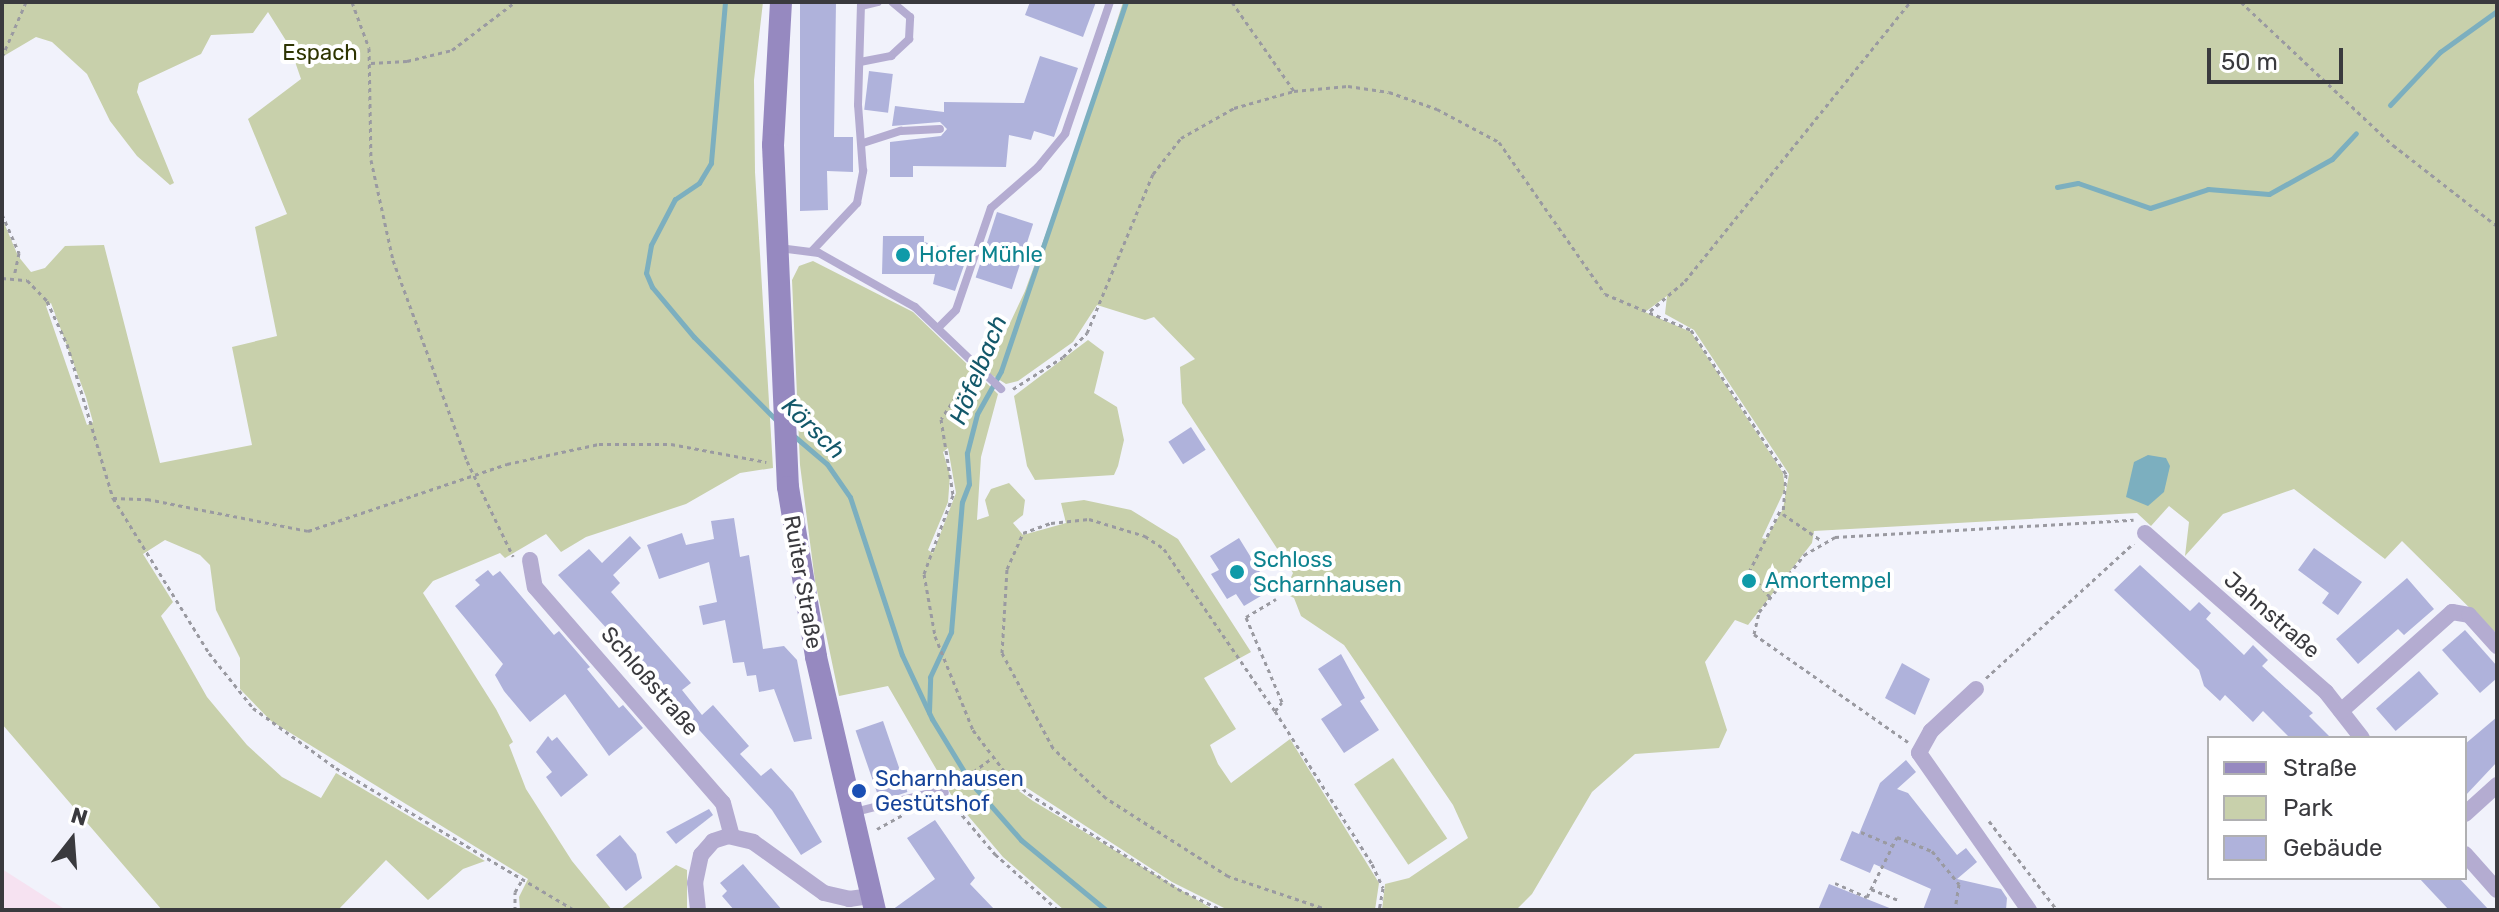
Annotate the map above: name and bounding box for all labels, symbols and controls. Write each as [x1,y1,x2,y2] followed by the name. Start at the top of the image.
[2211,32,2347,82] scale bar
[282,40,358,66] park label: Espach
[2221,48,2278,76] text: 50 m
[919,242,1043,268] place label: Hofer Mühle
[894,246,912,264] marker: Hofer Mühle
[944,311,1014,429] water label: Höfelbach
[776,392,850,466] water label: Körsch
[778,513,828,651] street label: Ruiter Straße
[1253,546,1402,598] place label: Schloss Scharnhausen
[1228,563,1246,581] marker: Schloss Scharnhausen
[2219,566,2325,664] street label: Jahnstraße
[1765,568,1892,594] place label: Amortempel
[1740,572,1758,590] marker: Amortempel
[596,621,704,741] street label: Schloßstraße
[2207,736,2467,880] legend
[2283,754,2357,782] text: Straße
[875,765,1024,816] place label: Scharnhausen Gestütshof
[850,782,868,800] marker: Scharnhausen Gestütshof
[2283,794,2333,822] text: Park
[32,800,112,880] north arrow
[68,801,91,832] text: N
[2283,834,2382,862] text: Gebäude

